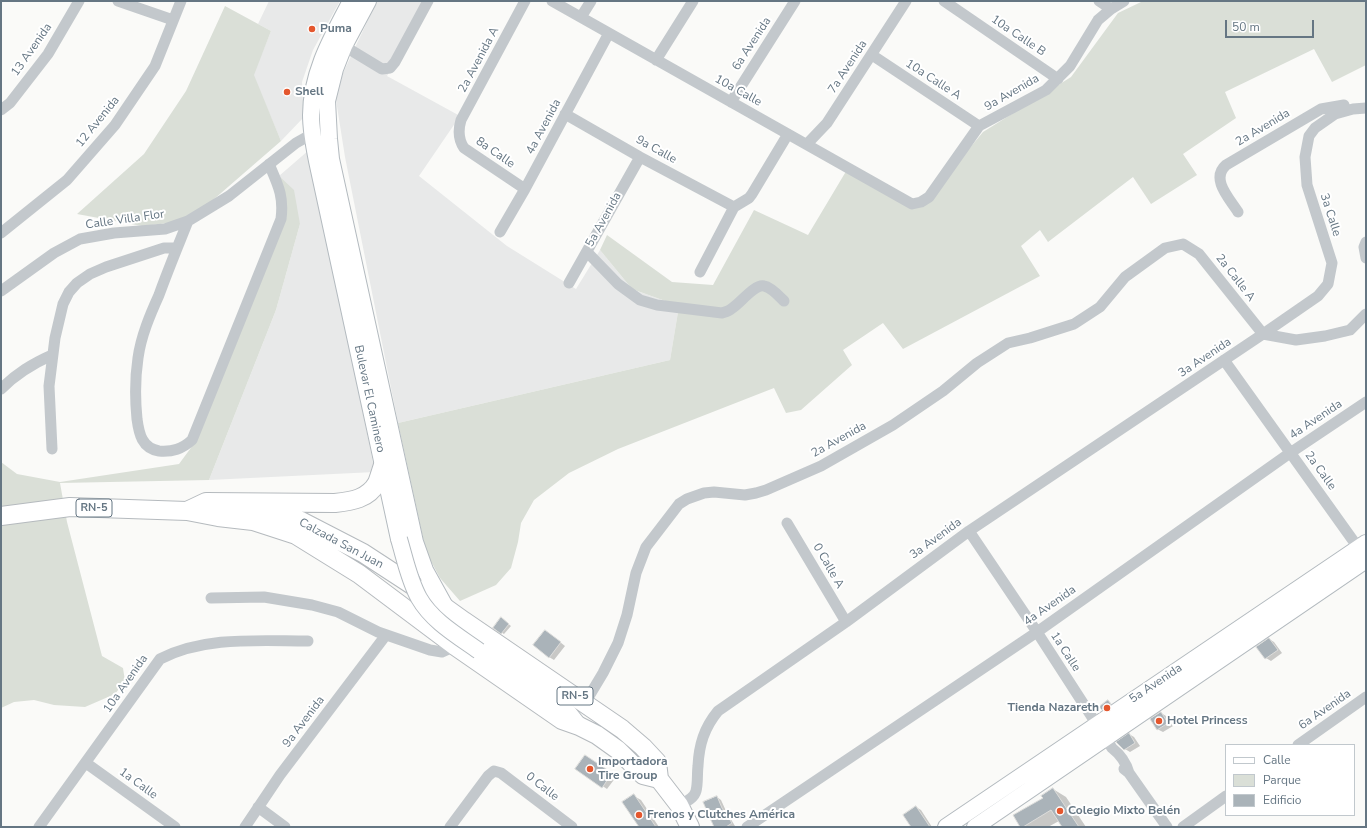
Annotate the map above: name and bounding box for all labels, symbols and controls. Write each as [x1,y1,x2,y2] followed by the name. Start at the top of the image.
[988,12,1048,60] street label: 10a Calle B
[1227,12,1316,38] scale bar
[729,15,775,73] street label: 6a Avenida
[1232,19,1260,35] text: 50 m
[9,21,55,79] street label: 13 Avenida
[320,22,352,36] place label: Puma
[307,24,317,34] marker: Puma
[456,25,502,95] street label: 2a Avenida A
[825,38,871,96] street label: 7a Avenida
[903,57,963,103] street label: 10a Calle A
[712,72,764,110] street label: 10a Calle
[982,72,1042,114] street label: 9a Avenida
[295,85,324,99] place label: Shell
[282,87,292,97] marker: Shell
[73,94,123,150] street label: 12 Avenida
[523,97,565,157] street label: 4a Avenida
[1233,106,1293,150] street label: 2a Avenida
[633,133,679,167] street label: 9a Calle
[473,134,517,172] street label: 8a Calle
[583,190,625,250] street label: 5a Avenida
[1316,192,1344,238] street label: 3a Calle
[85,207,165,233] street label: Calle Villa Flor
[1212,251,1258,305] street label: 2a Calle A
[1176,335,1234,381] street label: 3a Avenida
[351,344,387,454] street label: Bulevar El Caminero
[1287,397,1345,443] street label: 4a Avenida
[809,419,869,461] street label: 2a Avenida
[1301,449,1339,493] street label: 2a Calle
[76,499,112,517] road number: RN-5
[907,515,965,563] street label: 3a Avenida
[296,516,386,572] street label: Calzada San Juan
[809,541,847,591] street label: 0 Calle A
[1021,583,1079,629] street label: 4a Avenida
[1047,629,1083,675] street label: 1a Calle
[101,652,151,716] street label: 10a Avenida
[1127,661,1185,707] street label: 5a Avenida
[557,687,593,705] road number: RN-5
[1296,687,1354,733] street label: 6a Avenida
[280,694,328,750] street label: 9a Avenida
[1008,701,1099,715] place label: Tienda Nazareth
[1102,703,1112,713] marker: Tienda Nazareth
[1167,714,1247,728] place label: Hotel Princess
[1154,716,1164,726] marker: Hotel Princess
[1225,744,1355,816] legend
[1263,752,1291,768] text: Calle
[598,755,668,783] place label: Importadora Tire Group
[585,764,595,774] marker: Importadora Tire Group
[116,765,160,803] street label: 1a Calle
[523,770,561,804] street label: 0 Calle
[1263,772,1301,788] text: Parque
[1263,792,1301,808] text: Edificio
[1068,804,1180,818] place label: Colegio Mixto Belén
[1055,806,1065,816] marker: Colegio Mixto Belén
[647,808,795,822] place label: Frenos y Clutches América
[634,810,644,820] marker: Frenos y Clutches América

